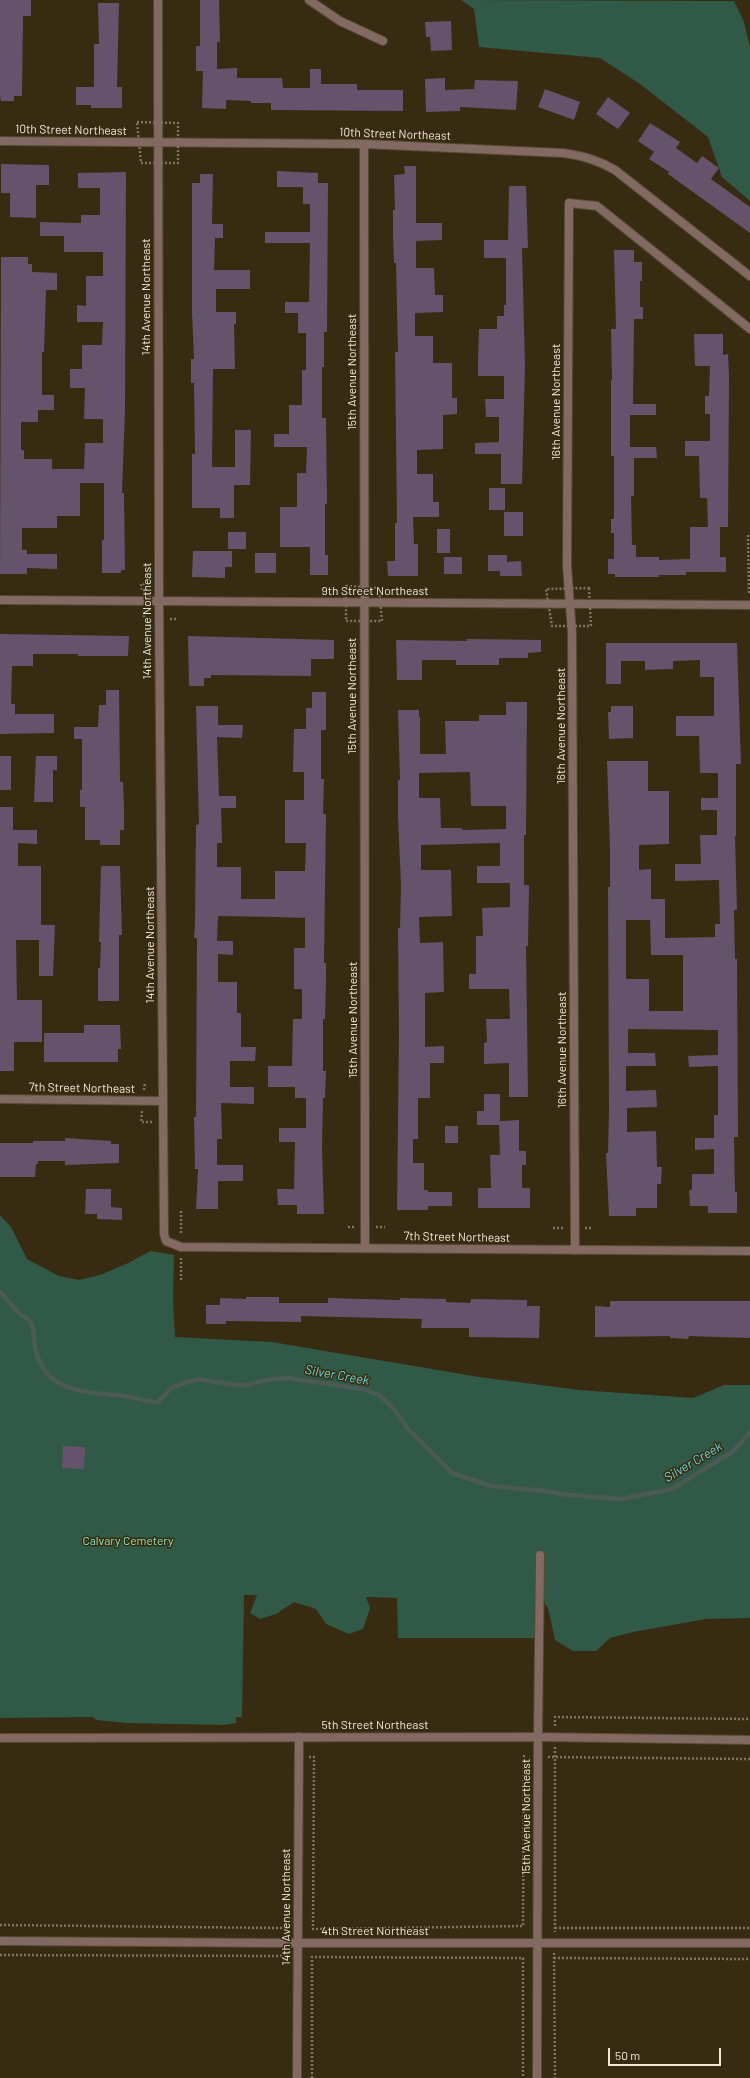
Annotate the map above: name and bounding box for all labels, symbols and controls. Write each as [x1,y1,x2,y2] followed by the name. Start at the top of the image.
[15,122,127,138] street label: 10th Street Northeast
[339,125,451,143] street label: 10th Street Northeast
[139,238,153,356] street label: 14th Avenue Northeast
[345,314,359,430] street label: 15th Avenue Northeast
[549,344,563,460] street label: 16th Avenue Northeast
[140,562,154,680] street label: 14th Avenue Northeast
[321,584,429,598] street label: 9th Street Northeast
[345,638,359,754] street label: 15th Avenue Northeast
[554,668,568,784] street label: 16th Avenue Northeast
[143,886,157,1004] street label: 14th Avenue Northeast
[346,962,360,1078] street label: 15th Avenue Northeast
[555,992,569,1108] street label: 16th Avenue Northeast
[29,1080,135,1096] street label: 7th Street Northeast
[404,1229,510,1245] street label: 7th Street Northeast
[304,1362,370,1388] water label: Silver Creek
[661,1439,725,1485] water label: Silver Creek
[82,1534,174,1548] park label: Calvary Cemetery
[321,1718,429,1732] street label: 5th Street Northeast
[519,1759,533,1875] street label: 15th Avenue Northeast
[279,1848,293,1966] street label: 14th Avenue Northeast
[321,1924,429,1938] street label: 4th Street Northeast
[610,2040,723,2066] scale bar
[615,2048,640,2062] text: 50 m

